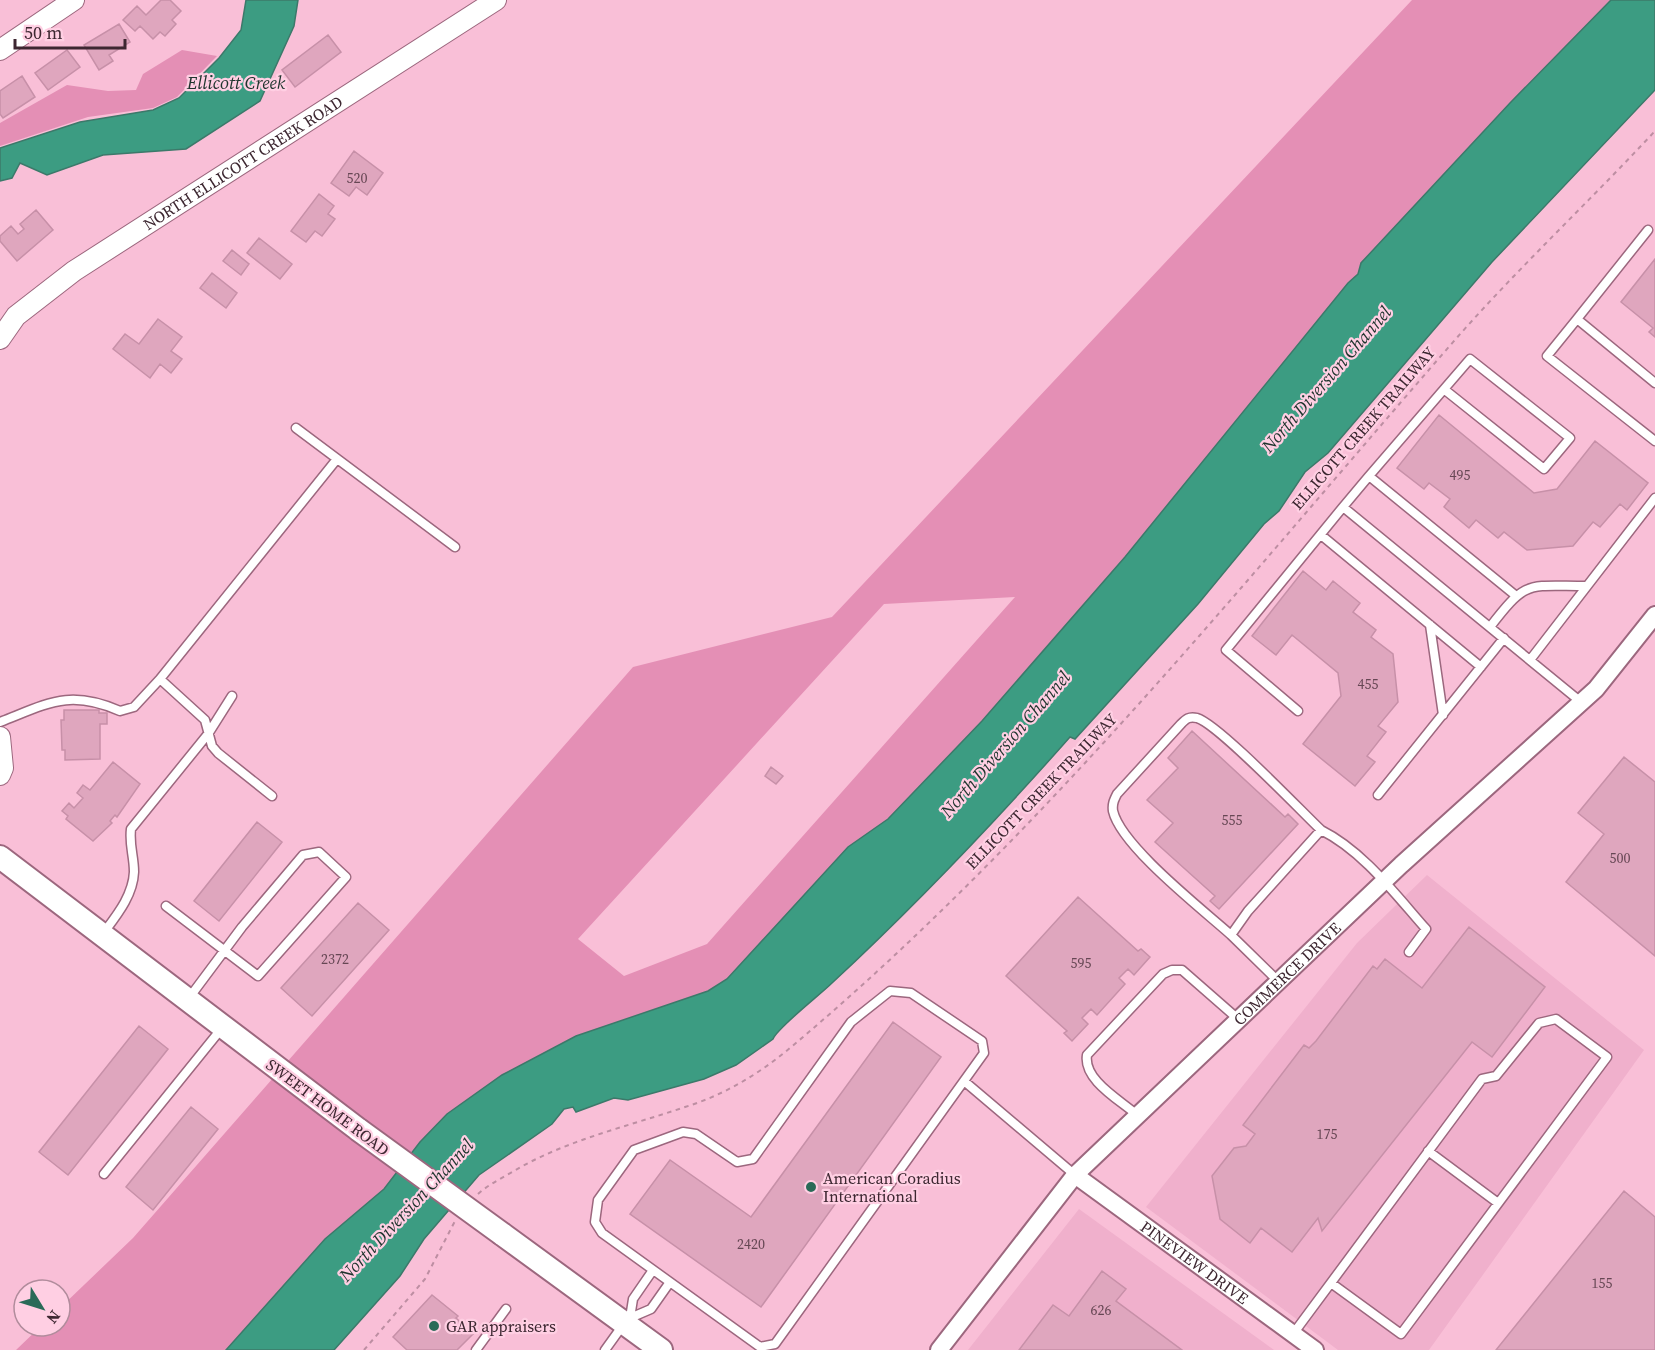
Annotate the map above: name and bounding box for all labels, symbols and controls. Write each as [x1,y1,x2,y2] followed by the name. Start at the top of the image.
[15,12,124,50] scale bar
[24,20,62,45] text: 50 m
[186,70,286,95] water label: Ellicott Creek
[139,90,347,235] street label: NORTH ELLICOTT CREEK ROAD
[347,168,368,188] house number: 520
[1255,300,1397,458] water label: North Diversion Channel
[1286,342,1440,514] street label: ELLICOTT CREEK TRAILWAY
[1450,465,1471,485] house number: 495
[934,665,1076,823] water label: North Diversion Channel
[1358,674,1379,694] house number: 455
[960,708,1122,874] street label: ELLICOTT CREEK TRAILWAY
[1222,810,1243,830] house number: 555
[1610,848,1631,868] house number: 500
[1228,917,1346,1030] street label: COMMERCE DRIVE
[321,949,349,969] house number: 2372
[1071,953,1092,973] house number: 595
[262,1053,394,1161] street label: SWEET HOME ROAD
[1317,1124,1338,1144] house number: 175
[333,1133,479,1288] water label: North Diversion Channel
[823,1167,961,1207] place label: American Coradius International
[804,1180,818,1194] marker: American Coradius International
[1136,1215,1253,1309] street label: PINEVIEW DRIVE
[737,1234,765,1254] house number: 2420
[1592,1273,1613,1293] house number: 155
[12,1278,72,1338] north arrow
[1091,1300,1112,1320] house number: 626
[41,1306,66,1329] text: N
[446,1315,556,1337] place label: GAR appraisers
[427,1319,441,1333] marker: GAR appraisers

